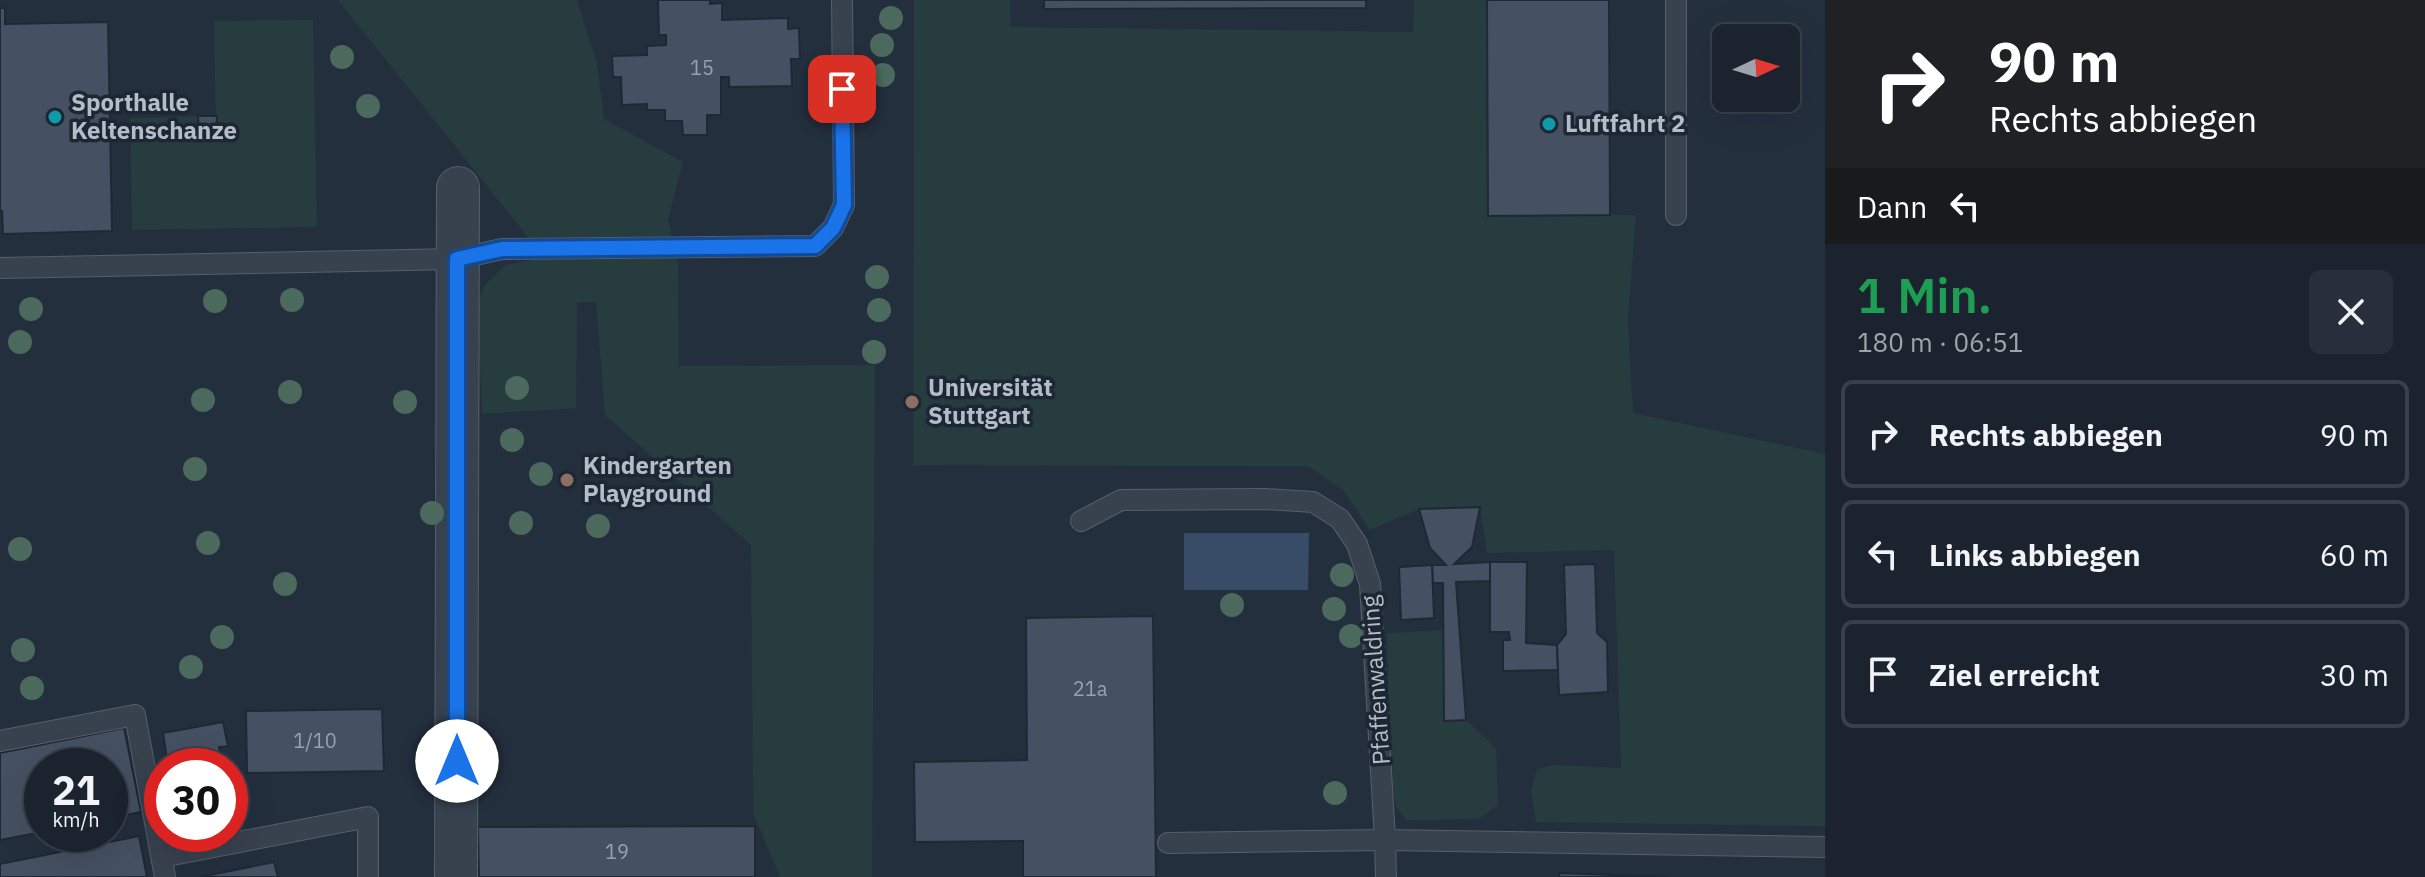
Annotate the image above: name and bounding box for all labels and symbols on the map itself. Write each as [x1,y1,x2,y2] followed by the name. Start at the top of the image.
[1712,24,1800,112] north arrow
[690,54,714,81] house number: 15
[808,55,876,123] pin
[71,86,237,146] place label: Sporthalle Keltenschanze
[1565,107,1685,139] place label: Luftfahrt 2
[46,108,64,126] marker: Sporthalle Keltenschanze
[1540,115,1558,133] marker: Luftfahrt 2
[928,371,1053,431] place label: Universität Stuttgart
[903,393,921,411] marker: Universität Stuttgart
[583,449,732,509] place label: Kindergarten Playground
[558,471,576,489] marker: Kindergarten Playground
[1353,594,1397,766] street label: Pfaffenwaldring
[1073,675,1108,702] house number: 21a
[415,719,499,803] position arrow
[293,727,337,754] house number: 1/10
[144,748,248,852] speed limit sign: 30
[605,838,629,865] house number: 19

